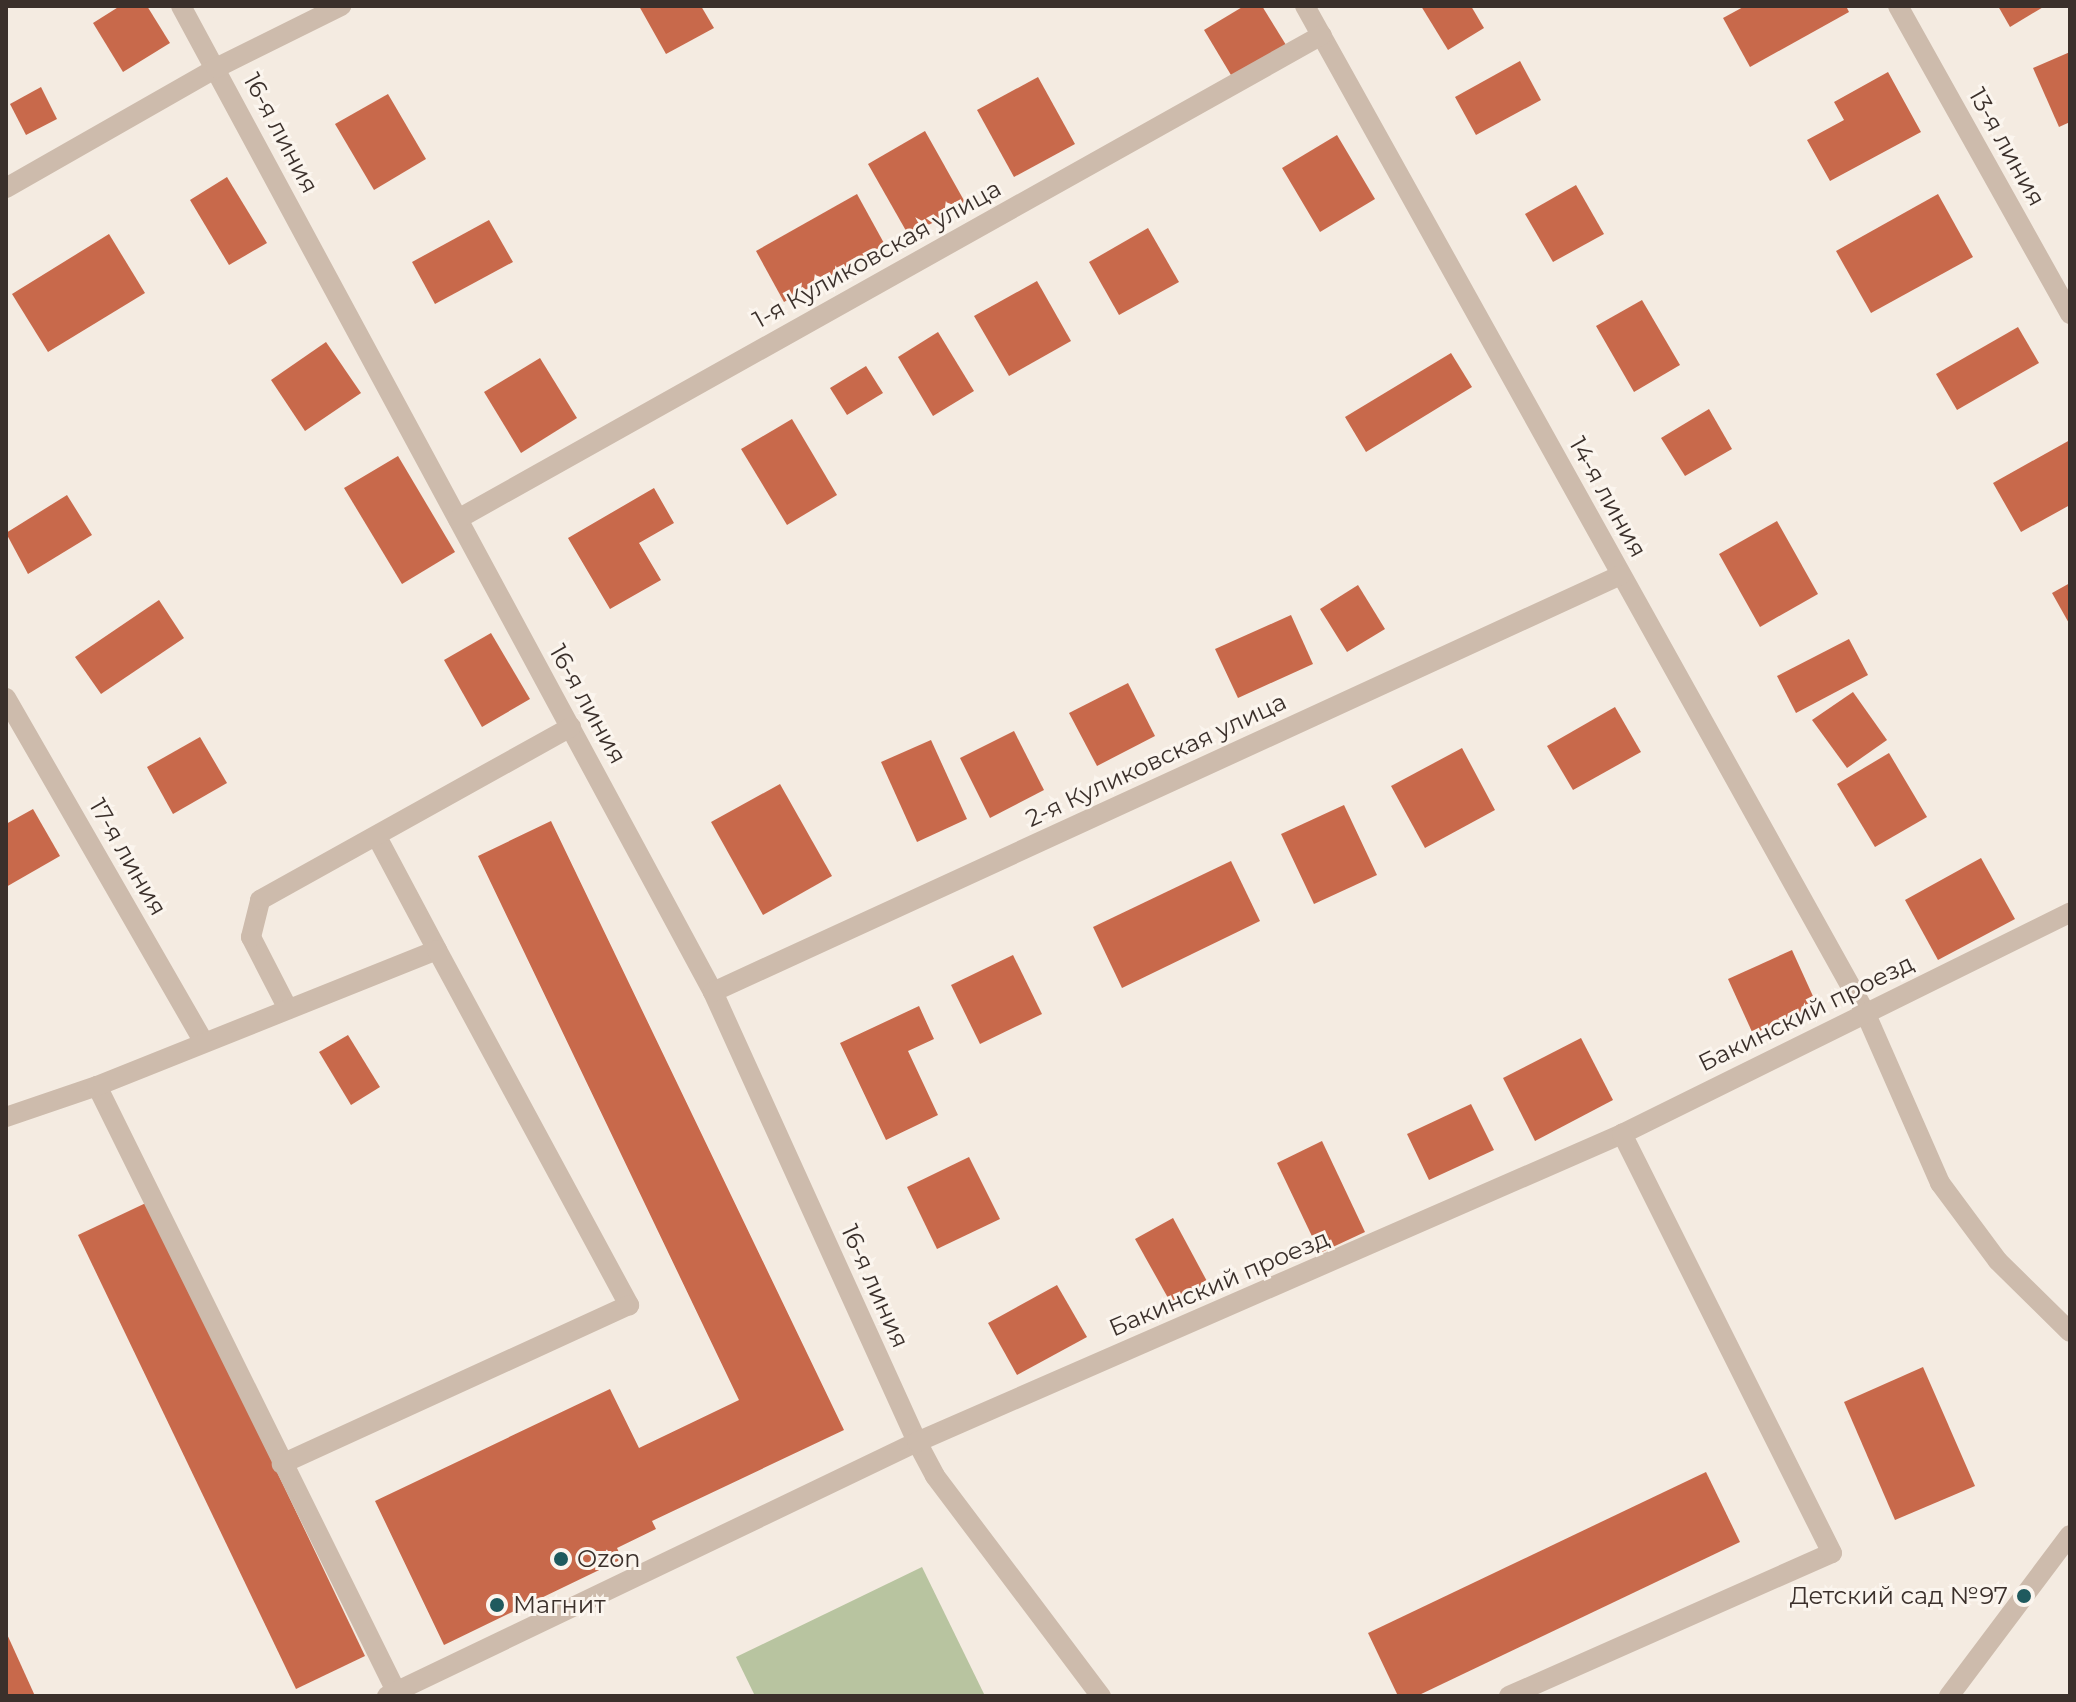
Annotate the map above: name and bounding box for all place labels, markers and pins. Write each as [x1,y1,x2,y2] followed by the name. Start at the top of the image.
[577,1545,640,1573] place label: Ozon
[552,1550,570,1568] marker: Ozon
[1790,1582,2008,1610] place label: Детский сад №97
[2015,1587,2033,1605] marker: Детский сад №97
[513,1591,606,1619] place label: Магнит
[488,1596,506,1614] marker: Магнит

